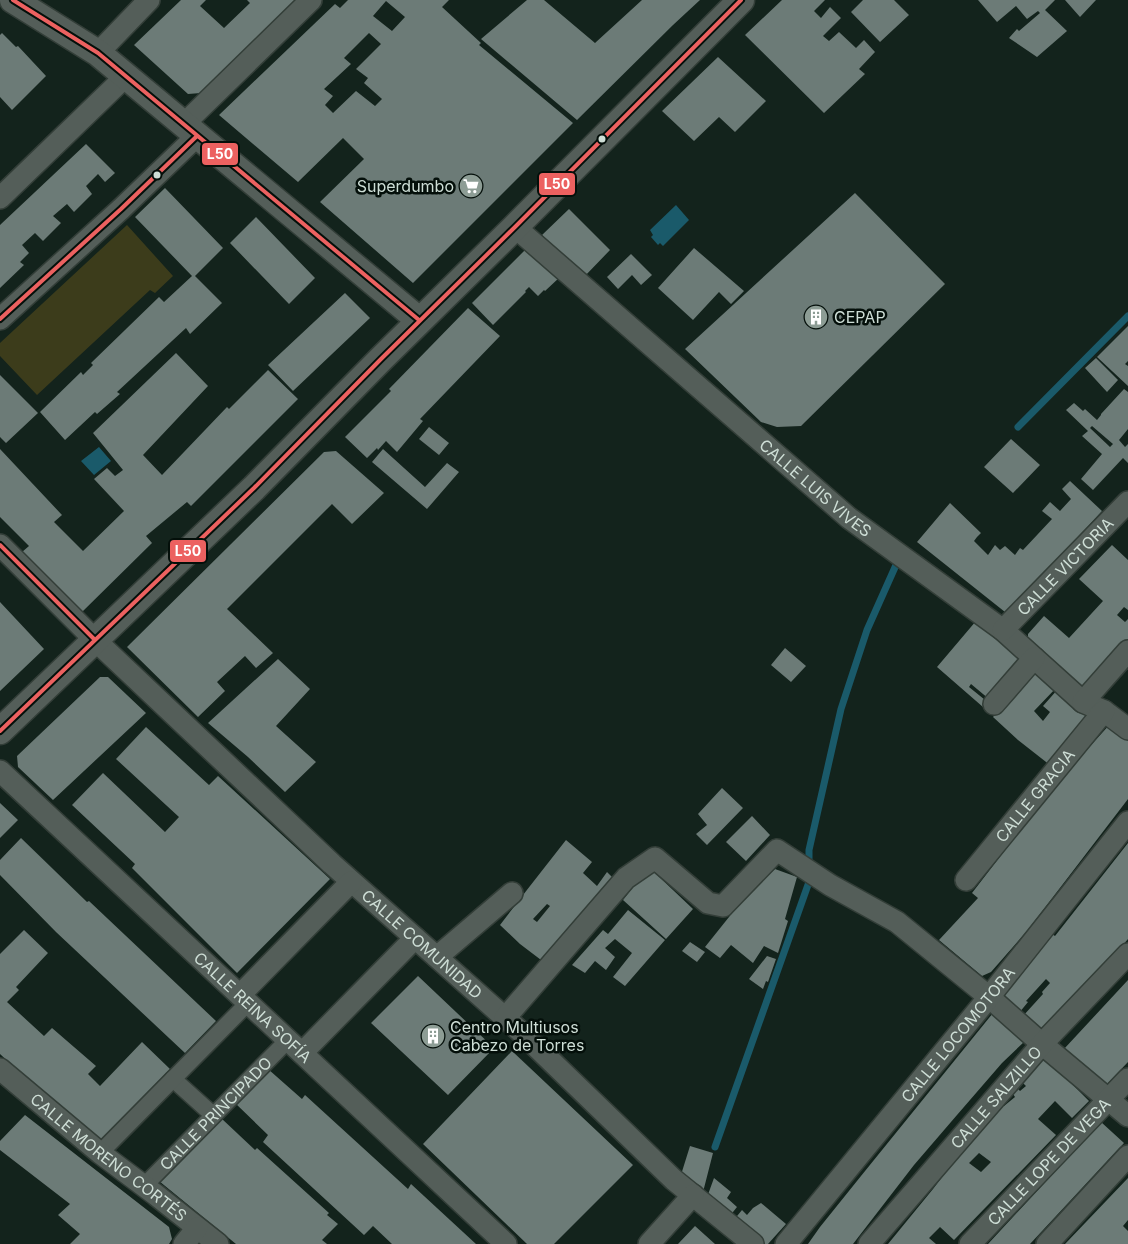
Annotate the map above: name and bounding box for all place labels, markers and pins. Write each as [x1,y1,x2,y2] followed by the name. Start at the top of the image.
[597,134,607,144] unlabelled marker
[152,170,162,180] unlabelled marker
[458,173,484,199] supermarket icon: Superdumbo
[357,176,454,196] place label: Superdumbo
[803,304,829,330] building icon: CEPAP
[834,307,886,327] place label: CEPAP
[450,1017,584,1055] place label: Centro Multiusos Cabezo de Torres
[420,1023,446,1049] building icon: Centro Multiusos Cabezo de Torres

